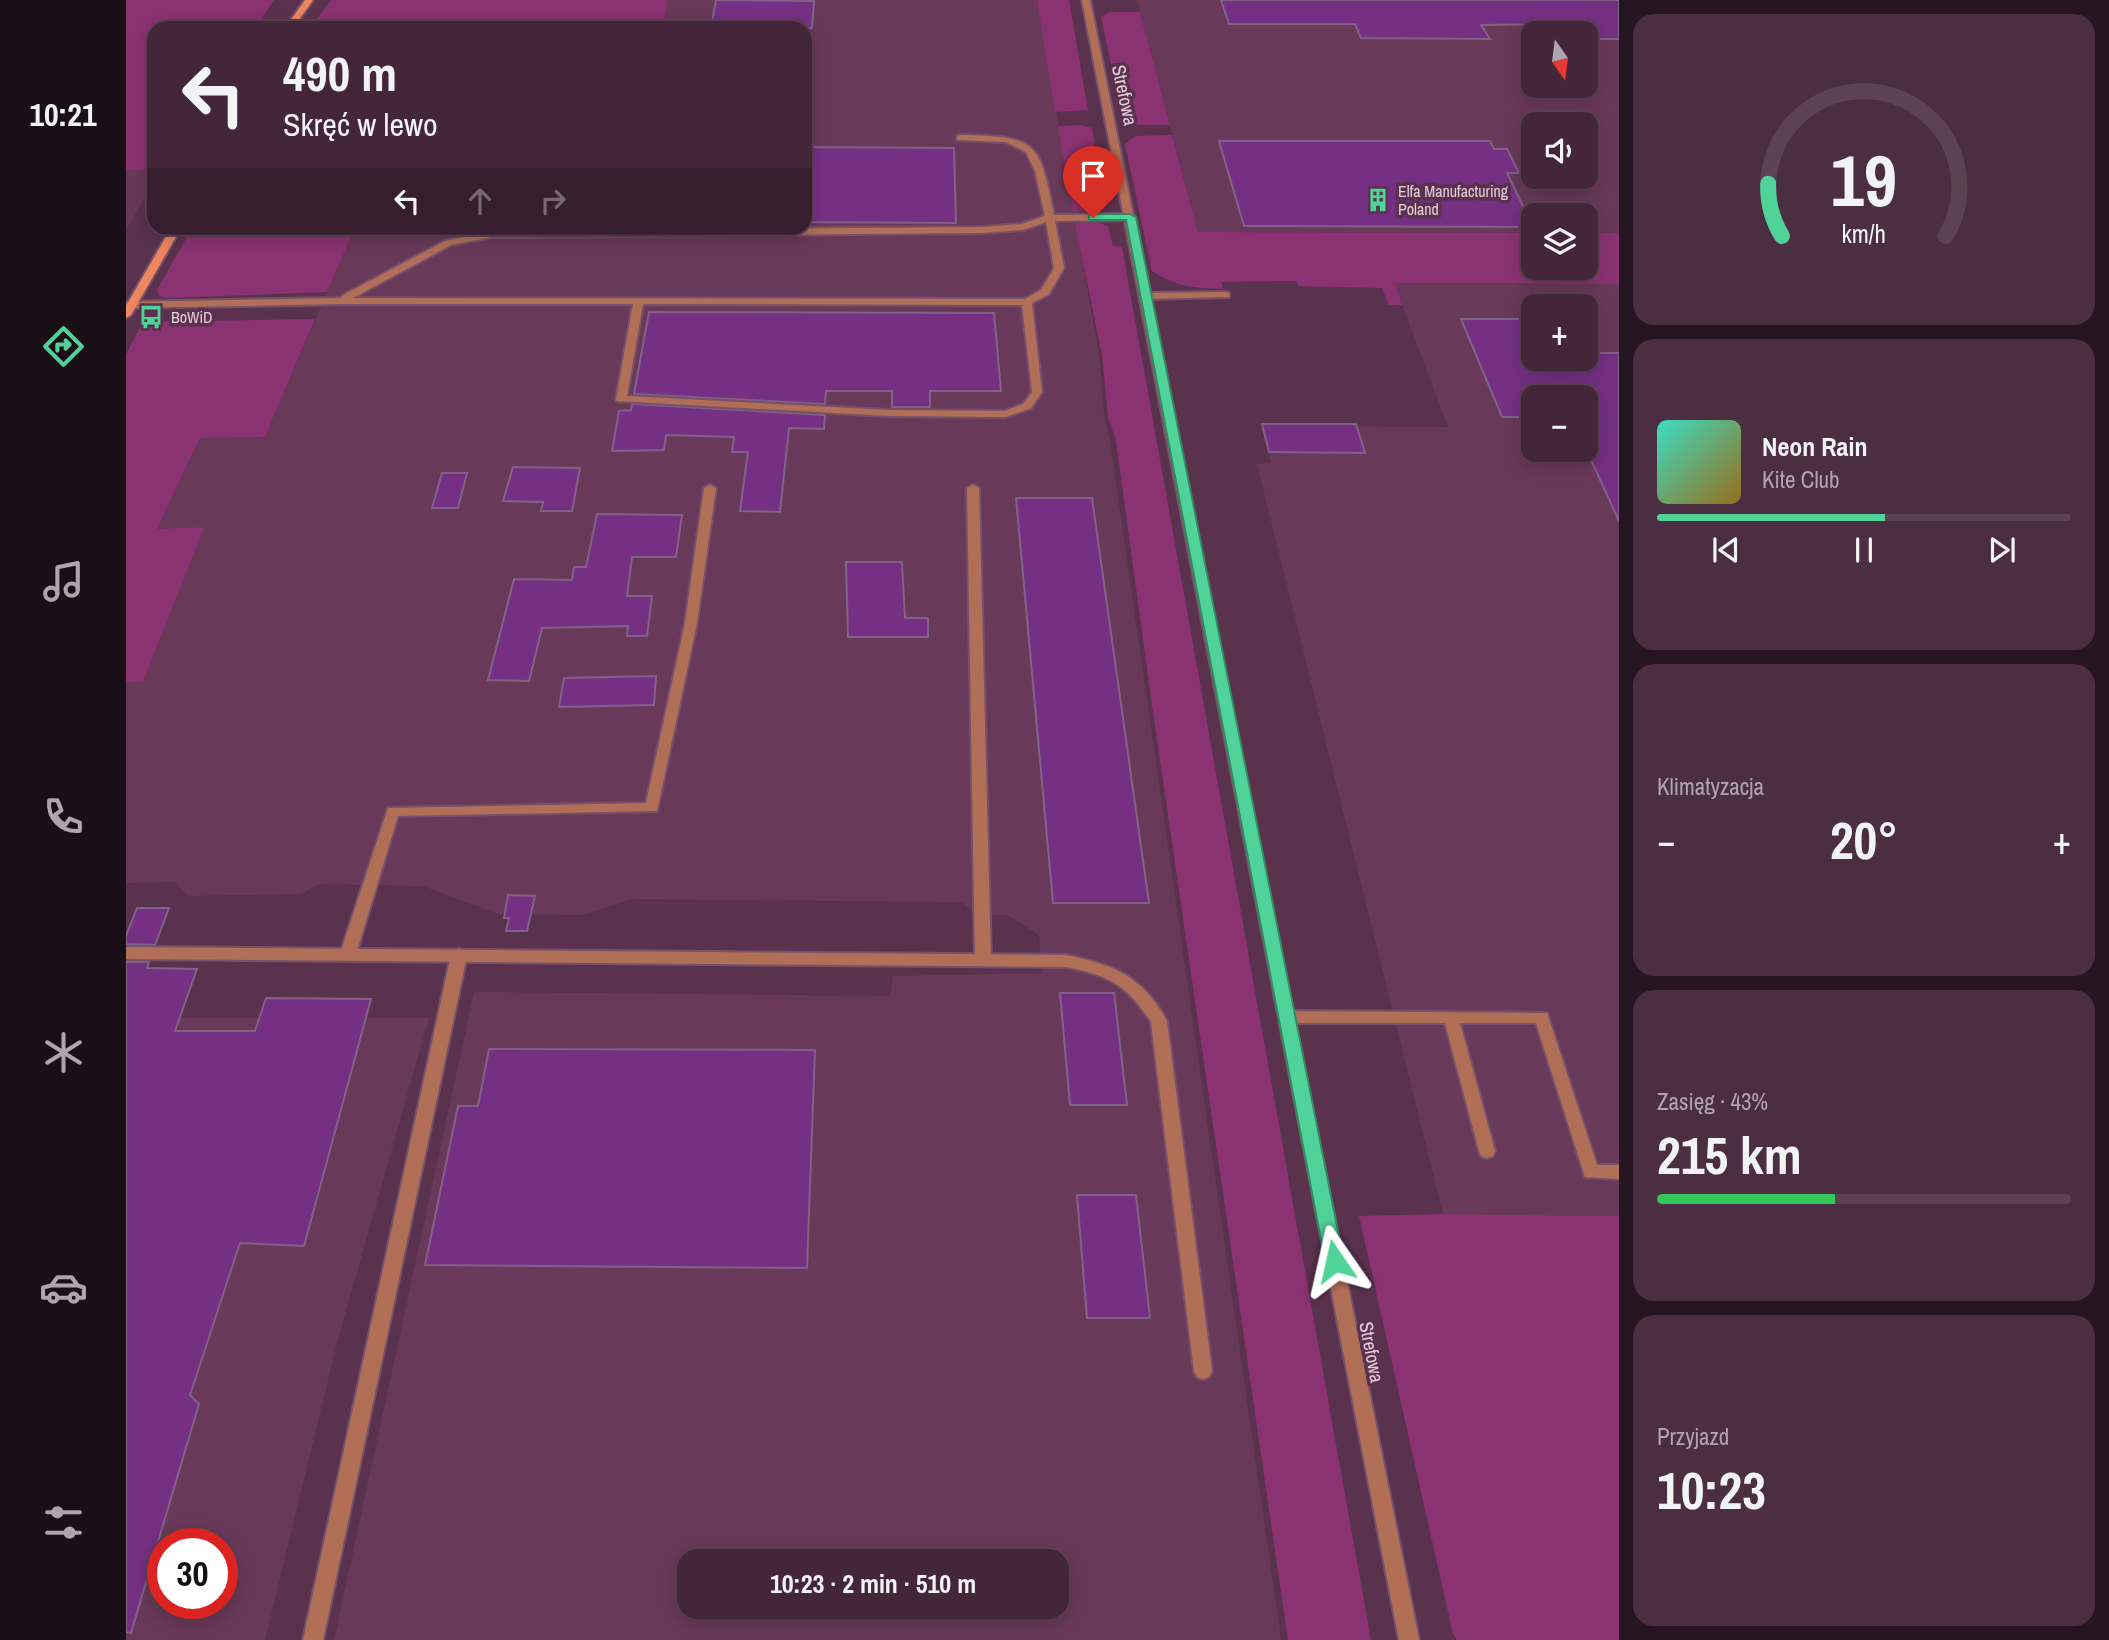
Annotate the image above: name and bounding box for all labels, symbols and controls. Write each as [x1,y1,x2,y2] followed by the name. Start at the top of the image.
[1521,21,1598,98] north arrow
[1521,21,1598,462] map controls
[283,40,397,106] text: 490 m
[168,49,259,140] icon: left
[1106,62,1144,128] street label: Strefowa
[29,93,97,136] text: 10:21
[283,103,438,146] text: Skręć w lewo
[1521,112,1598,189] button: sound
[1831,131,1897,229] text: 19
[1063,146,1123,218] pin
[1074,157,1112,195] icon: arrive
[1398,180,1509,220] place label: Elfa Manufacturing Poland
[388,182,426,220] icon: left
[461,182,499,220] icon: ahead
[534,182,572,220] icon: right
[1364,186,1392,214] building icon: Elfa Manufacturing Poland
[1521,203,1598,280] button: layers
[1842,216,1886,250] text: km/h
[1521,294,1598,371] button: +
[137,303,165,331] bus stop icon: BoWiD
[171,306,213,328] place label: BoWiD
[39,322,88,371] icon: directions
[1521,385,1598,462] button: −
[1762,429,1867,464] text: Neon Rain
[1762,464,1840,495] text: Kite Club
[1707,531,1745,569] icon: previous
[1845,531,1883,569] icon: pause
[1983,531,2021,569] icon: next
[39,557,88,606] icon: music
[1657,771,1764,802] text: Klimatyzacja
[39,792,88,841] icon: phone
[1830,805,1898,875] text: 20°
[1657,815,1675,866] text: −
[2053,815,2071,866] text: +
[39,1028,88,1077] icon: climate
[1657,1086,1768,1117] text: Zasięg · 43%
[1657,1120,1802,1190] text: 215 km
[1298,1224,1372,1298] position arrow
[39,1263,88,1312] icon: car
[1353,1319,1391,1385] street label: Strefowa
[1657,1421,1729,1452] text: Przyjazd
[1657,1455,1766,1525] text: 10:23
[39,1498,88,1547] icon: filters
[147,1528,238,1619] speed limit sign: 30
[770,1566,976,1601] text: 10:23 · 2 min · 510 m

